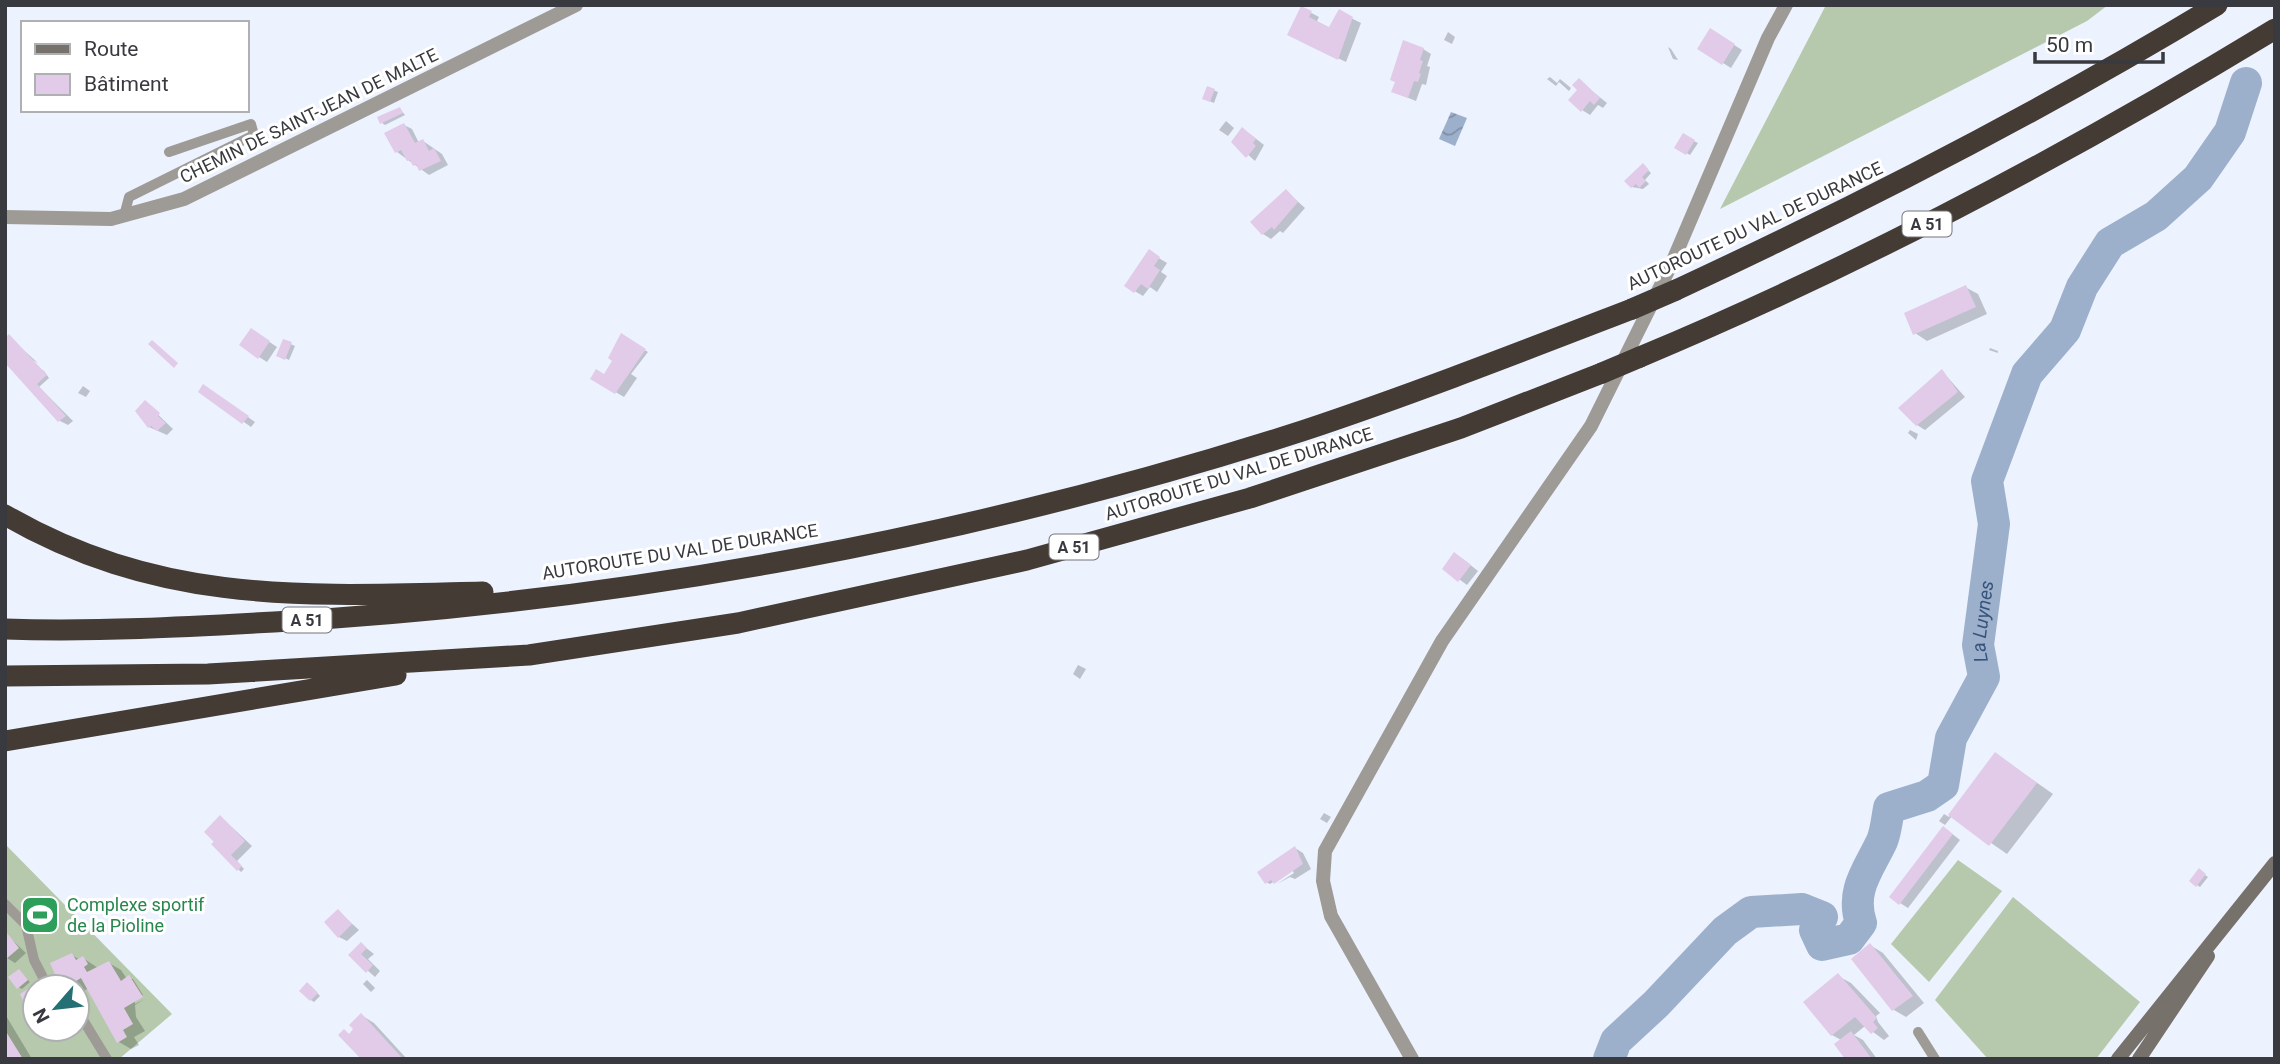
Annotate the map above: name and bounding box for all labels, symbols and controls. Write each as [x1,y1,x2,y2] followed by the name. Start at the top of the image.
[21,21,248,112] legend
[2035,21,2163,65] scale bar
[2046,33,2093,57] text: 50 m
[84,37,139,61] text: Route
[176,44,441,187] street label: CHEMIN DE SAINT-JEAN DE MALTE
[84,72,169,96] text: Bâtiment
[1624,157,1886,294] street label: AUTOROUTE DU VAL DE DURANCE
[1902,212,1952,236] road number: A 51
[1102,423,1375,524] street label: AUTOROUTE DU VAL DE DURANCE
[540,519,819,584] street label: AUTOROUTE DU VAL DE DURANCE
[1050,534,1098,560] road number: A 51
[1967,579,1998,664] water label: La Luynes
[282,608,332,632] road number: A 51
[19,894,61,936] sports icon: Complexe sportif de la Pioline
[67,894,205,936] place label: Complexe sportif de la Pioline
[21,973,91,1043] north arrow
[28,1004,55,1027] text: N

